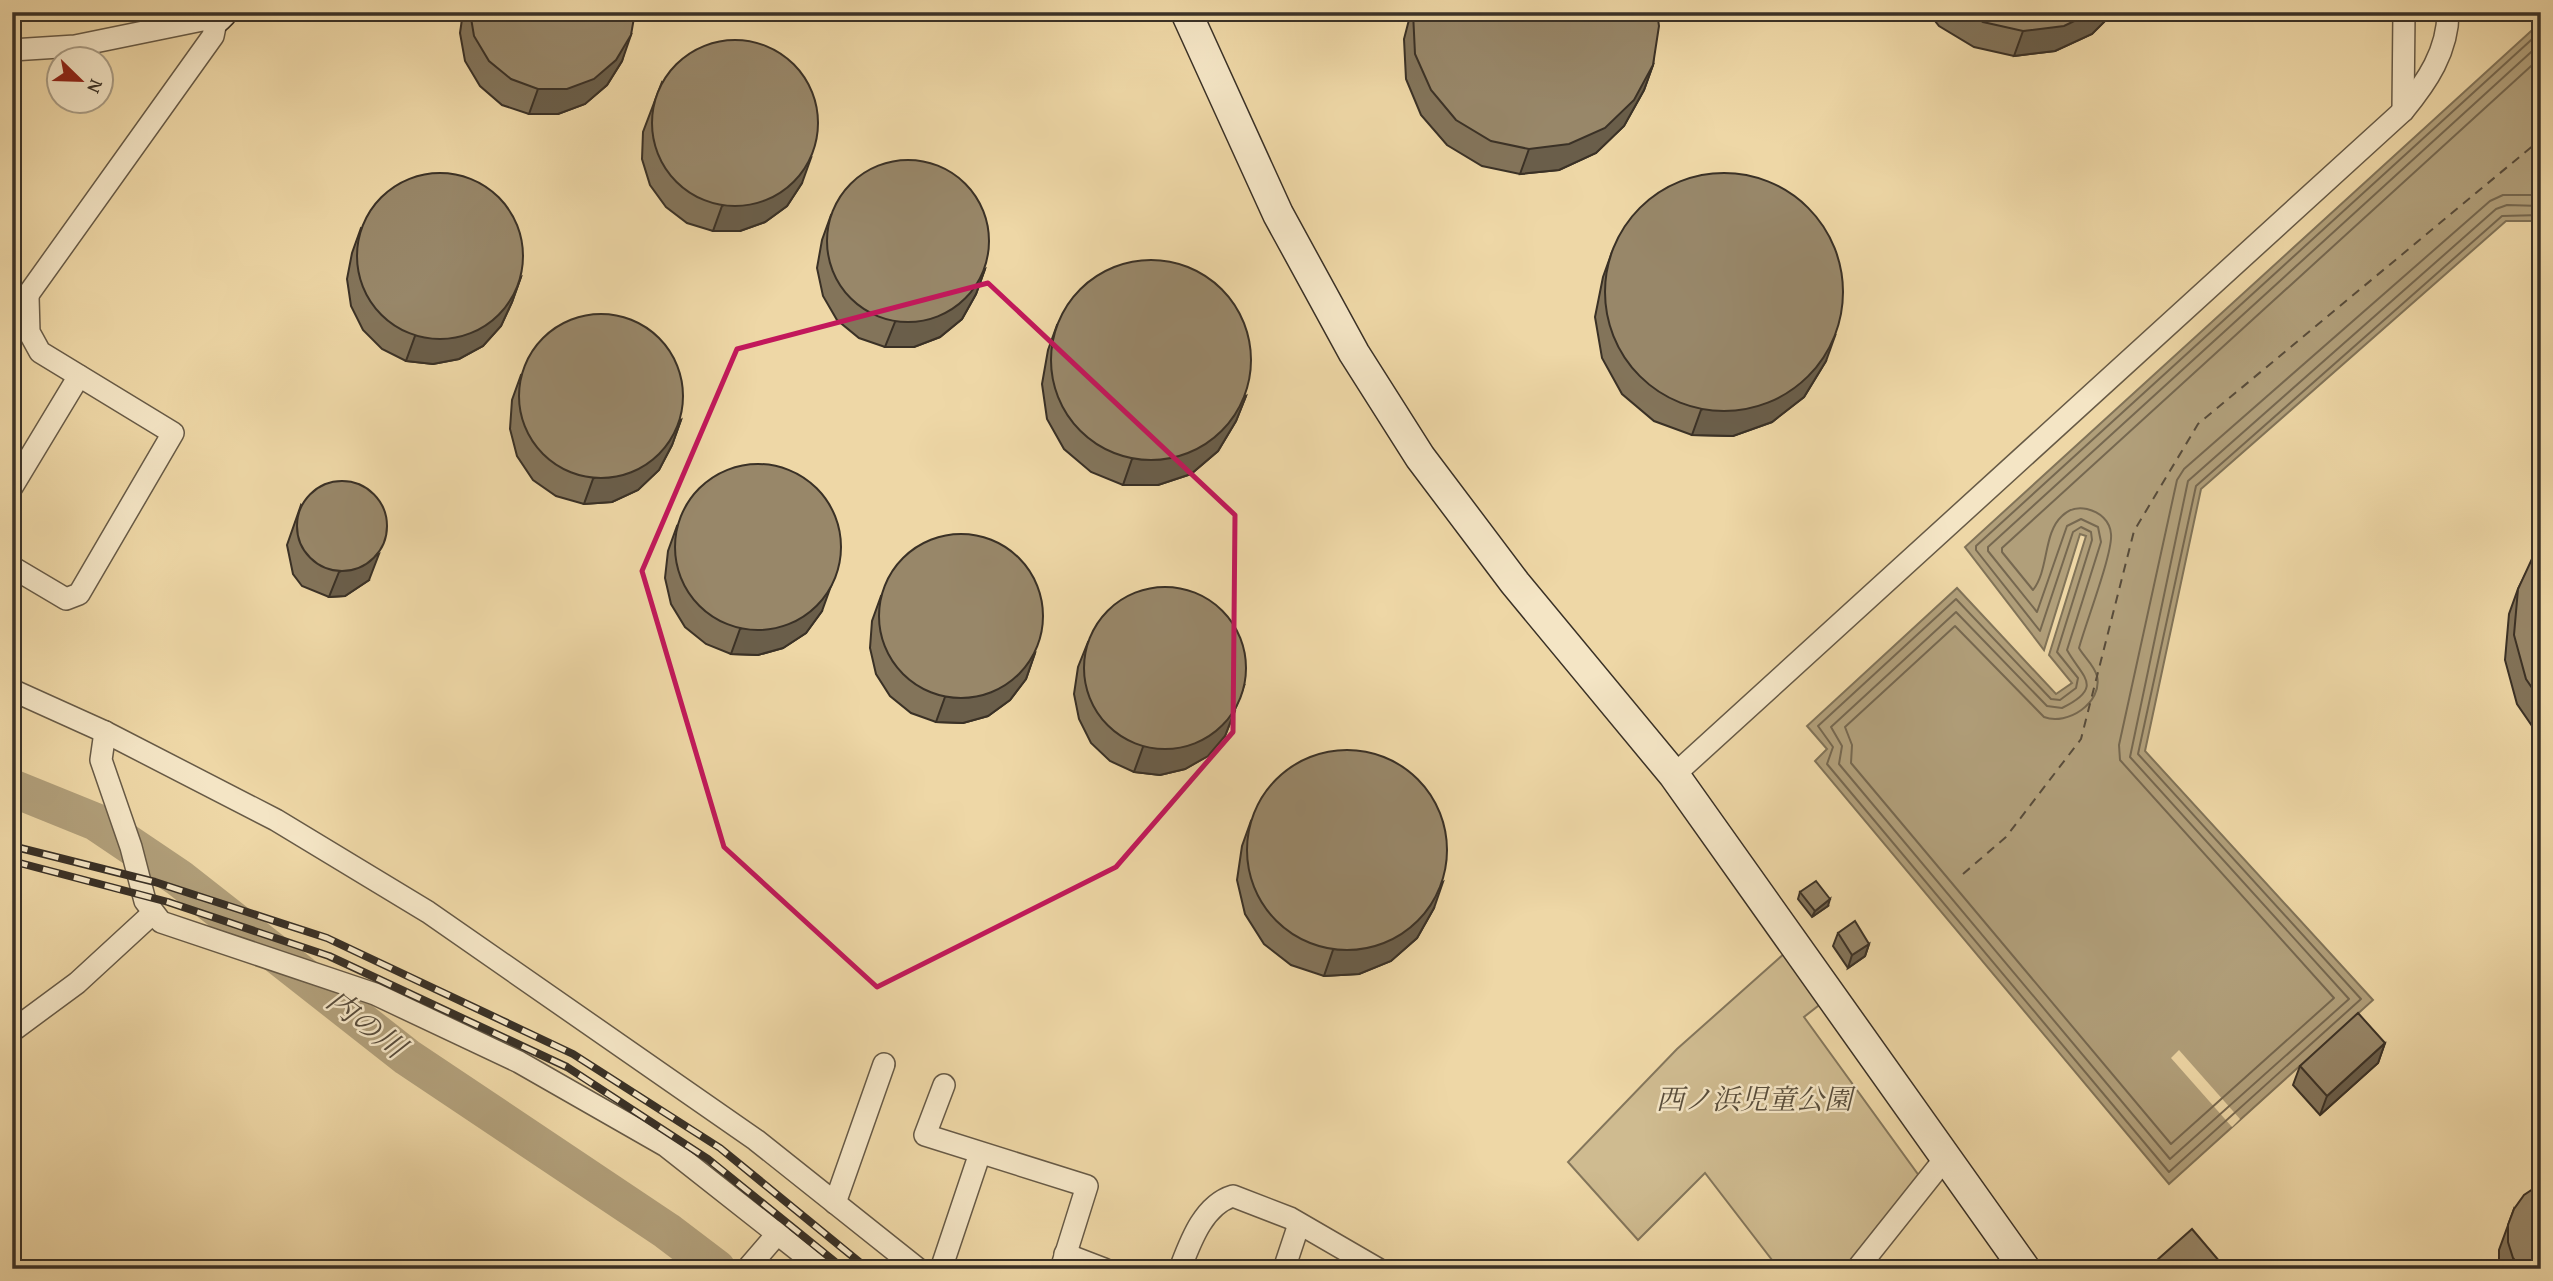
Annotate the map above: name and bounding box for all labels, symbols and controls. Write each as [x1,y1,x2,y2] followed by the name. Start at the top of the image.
[46,46,116,116] north arrow
[80,75,111,98] text: N
[318,978,418,1070] water label: 内の川
[1656,1078,1856,1119] park label: 西ノ浜児童公園

